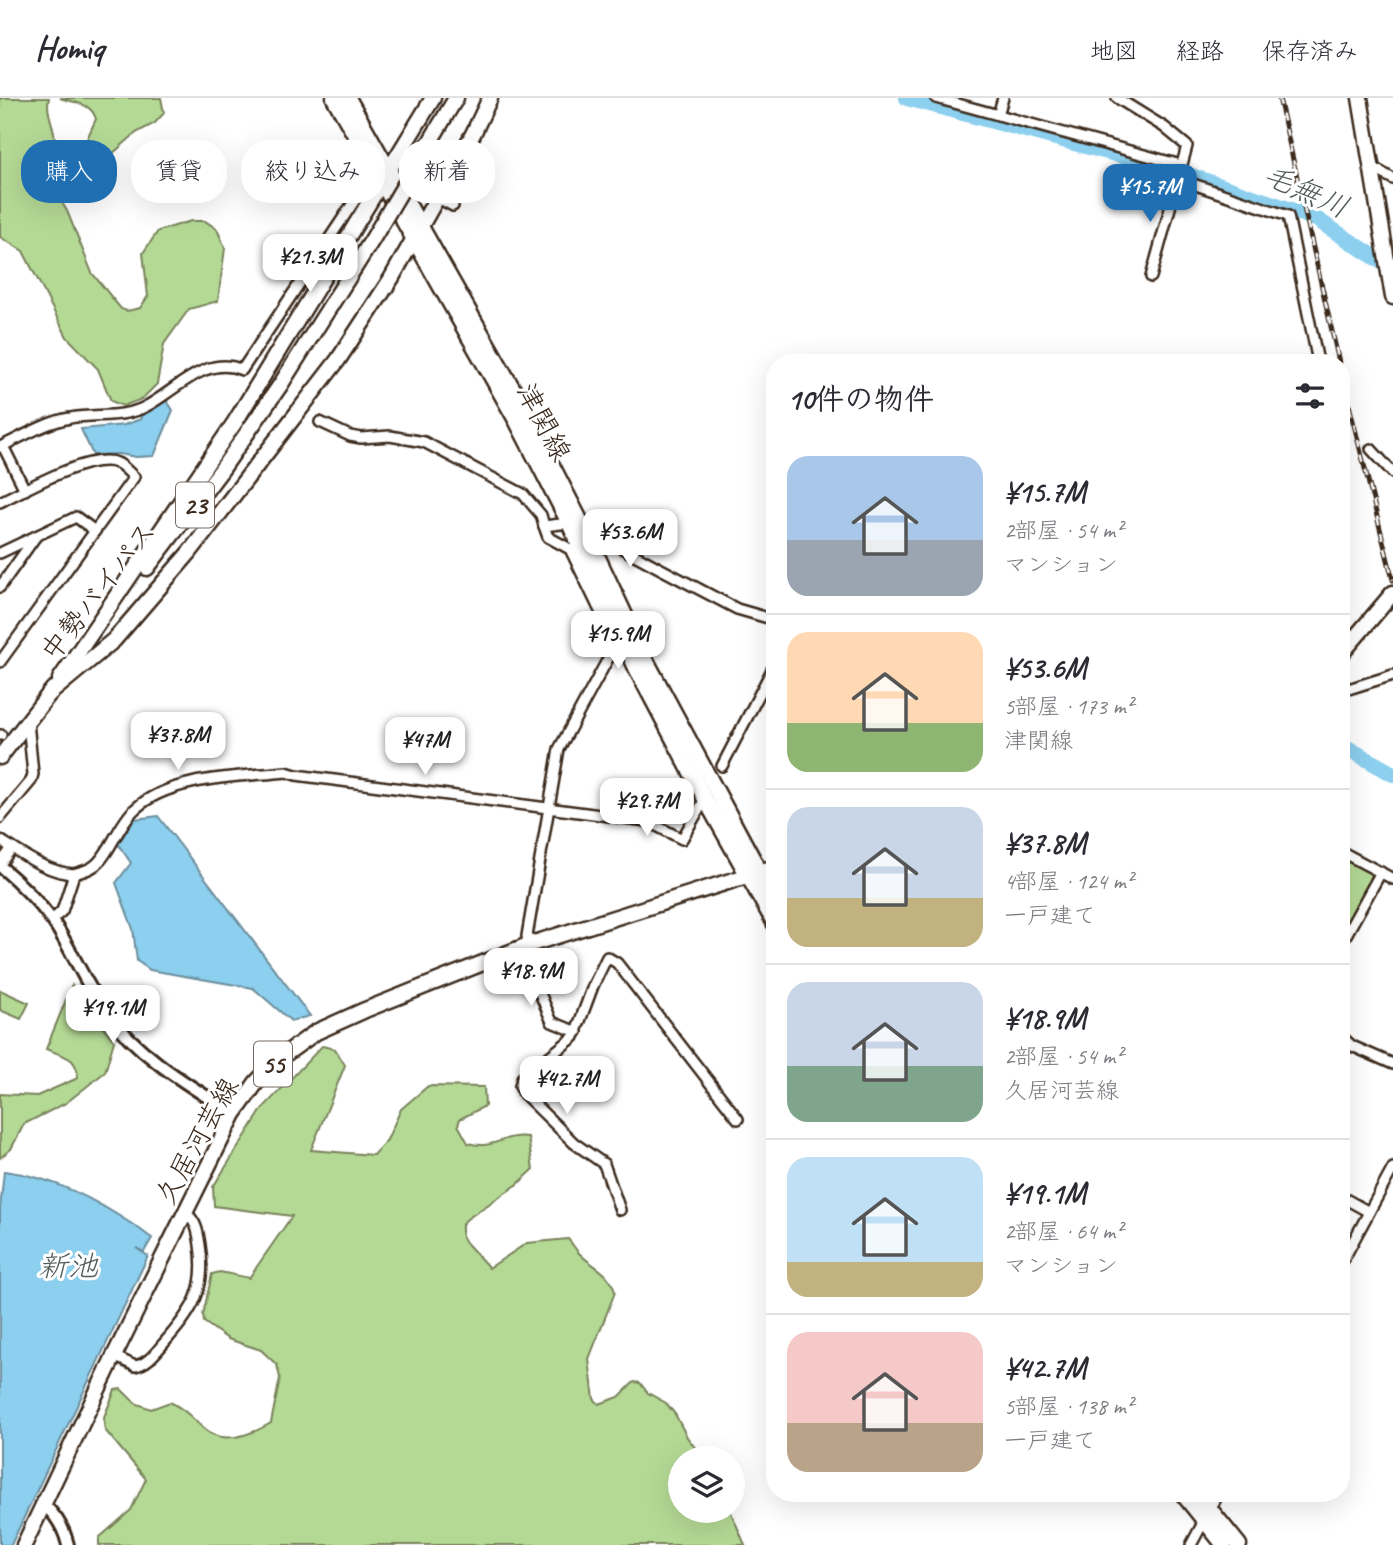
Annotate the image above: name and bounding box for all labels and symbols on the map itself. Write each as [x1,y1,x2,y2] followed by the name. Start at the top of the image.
[1257,155,1355,227] water label: 毛無川
[1093,164,1207,224] pin: ¥15.7M
[253,234,367,294] pin: ¥21.3M
[509,377,579,467] street label: 津関線
[176,482,214,528] road number: 23
[573,510,687,569] pin: ¥53.6M
[33,514,163,668] street label: 中勢バイパス
[561,612,675,671] pin: ¥15.9M
[121,712,235,772] pin: ¥37.8M
[384,718,466,777] pin: ¥47M
[590,778,704,838] pin: ¥29.7M
[474,948,588,1008] pin: ¥18.9M
[56,986,170,1045] pin: ¥19.1M
[254,1042,292,1086] road number: 55
[510,1056,624,1116] pin: ¥42.7M
[148,1071,246,1211] street label: 久居河芸線
[38,1247,99,1285] water label: 新池

